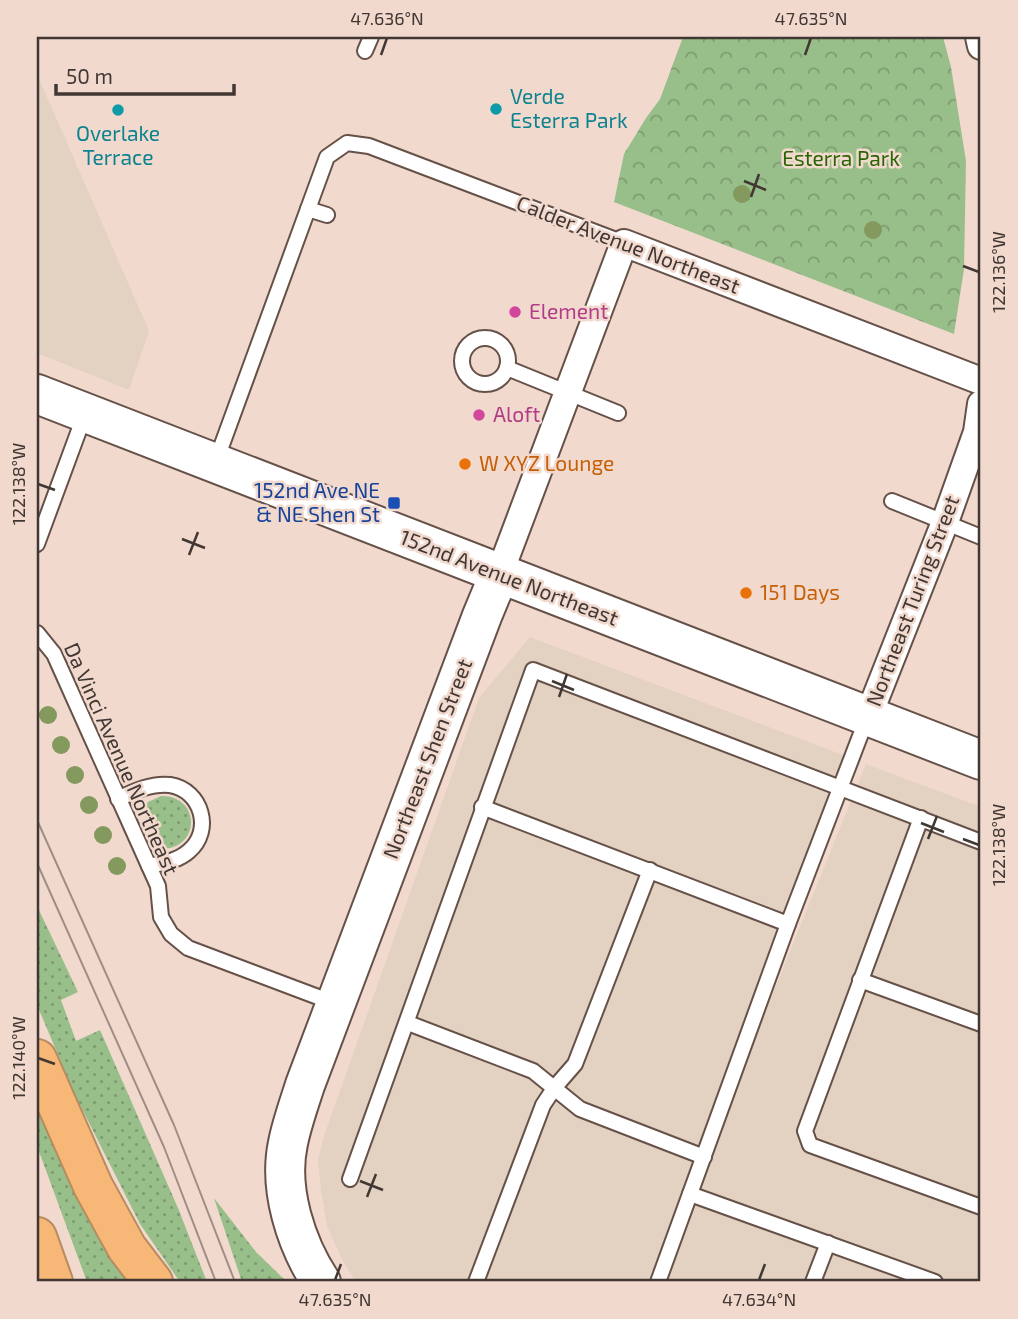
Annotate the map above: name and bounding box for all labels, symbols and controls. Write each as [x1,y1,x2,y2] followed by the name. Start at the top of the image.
[350,7,424,29] text: 47.636°N
[775,7,847,29] text: 47.635°N
[56,52,234,96] scale bar
[66,63,113,88] text: 50 m
[510,83,628,132] place label: Verde Esterra Park
[488,101,504,117] marker: Verde Esterra Park
[110,102,126,118] marker: Overlake Terrace
[76,120,160,169] place label: Overlake Terrace
[782,145,900,170] park label: Esterra Park
[513,189,744,298] street label: Calder Avenue Northeast
[987,231,1009,313] text: 122.136°W
[529,298,608,323] place label: Element
[507,304,523,320] marker: Element
[493,401,540,426] place label: Aloft
[471,407,487,423] marker: Aloft
[7,443,29,525] text: 122.138°W
[479,450,614,475] place label: W XYZ Lounge
[457,456,473,472] marker: W XYZ Lounge
[254,477,380,526] place label: 152nd Ave NE & NE Shen St
[860,491,963,709] street label: Northeast Turing Street
[386,495,402,511] marker: 152nd Ave NE & NE Shen St
[397,523,622,630] street label: 152nd Avenue Northeast
[760,579,840,604] place label: 151 Days
[738,585,754,601] marker: 151 Days
[60,638,185,878] street label: Da Vinci Avenue Northeast
[377,655,476,862] street label: Northeast Shen Street
[987,804,1009,886] text: 122.138°W
[7,1016,29,1100] text: 122.140°W
[299,1288,371,1310] text: 47.635°N
[722,1288,796,1310] text: 47.634°N

